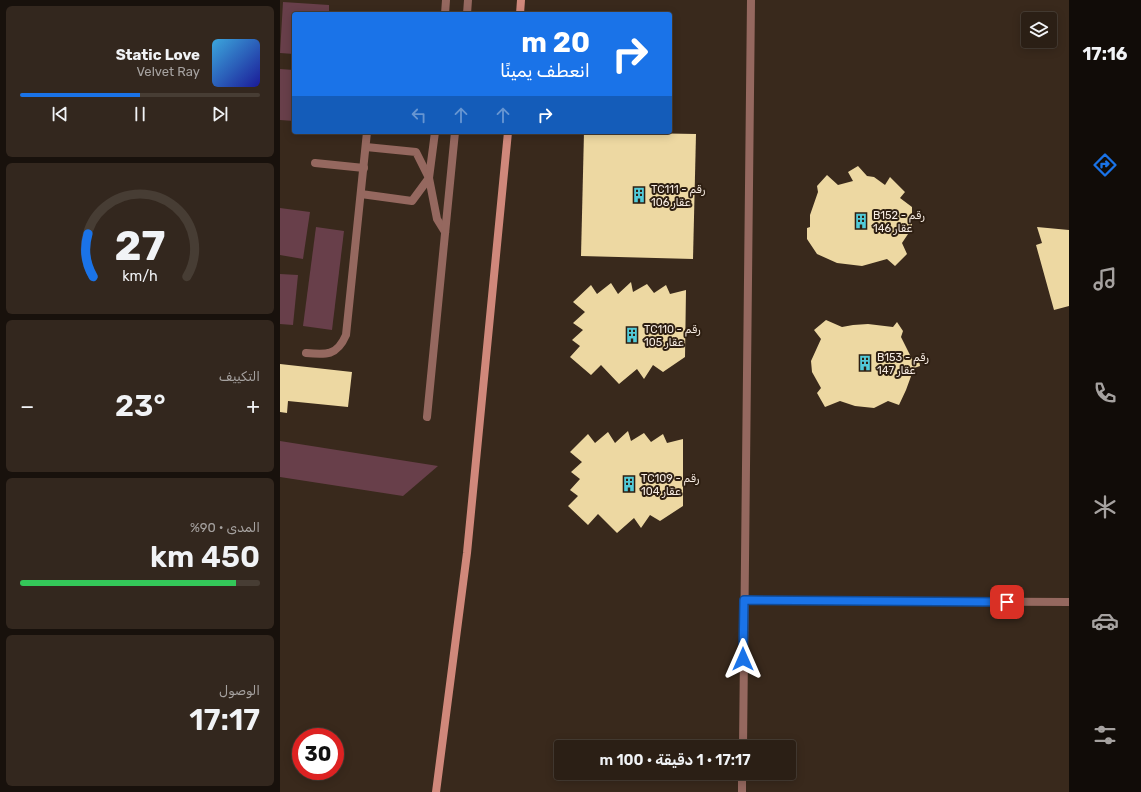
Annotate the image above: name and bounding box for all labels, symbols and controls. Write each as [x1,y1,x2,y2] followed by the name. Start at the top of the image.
[1021,12,1057,48] map controls
[1021,12,1057,48] button: layers
[521,26,590,59] text: 20 m
[604,28,656,80] icon: right
[1082,43,1128,65] text: 17:16
[116,46,200,64] text: Static Love
[500,60,590,82] text: انعطف يمينًا
[137,64,200,79] text: Velvet Ray
[49,103,71,125] icon: previous
[129,103,151,125] icon: pause
[209,103,231,125] icon: next
[408,104,430,126] icon: left
[450,104,472,126] icon: ahead
[492,104,514,126] icon: ahead
[534,104,556,126] icon: right
[1091,151,1119,179] icon: directions
[651,183,706,209] place label: TC111 - رقم عقار 106
[630,186,648,204] building icon: TC111 - رقم عقار 106
[873,209,925,235] place label: B152 - رقم عقار 146
[852,212,870,230] building icon: B152 - رقم عقار 146
[115,221,165,270] text: 27
[1091,265,1119,293] icon: music
[122,267,158,284] text: km/h
[644,323,701,349] place label: TC110 - رقم عقار 105
[623,326,641,344] building icon: TC110 - رقم عقار 105
[877,351,929,377] place label: B153 - رقم عقار 147
[856,354,874,372] building icon: B153 - رقم عقار 147
[219,369,260,384] text: التكييف
[1091,379,1119,407] icon: phone
[115,388,166,424] text: 23°
[20,393,34,420] text: −
[246,393,260,420] text: +
[641,472,700,498] place label: TC109 - رقم عقار 104
[620,475,638,493] building icon: TC109 - رقم عقار 104
[1091,493,1119,521] icon: climate
[190,520,260,535] text: المدى · 90%
[150,539,260,575] text: 450 km
[990,585,1024,619] pin
[996,591,1018,613] icon: arrive
[1091,607,1119,635] icon: car
[722,638,764,680] position arrow
[219,683,260,698] text: الوصول
[189,702,260,738] text: 17:17
[1091,721,1119,749] icon: filters
[292,728,344,780] speed limit sign: 30
[599,751,751,769] text: 17:17 · 1 دقيقة · 100 m

